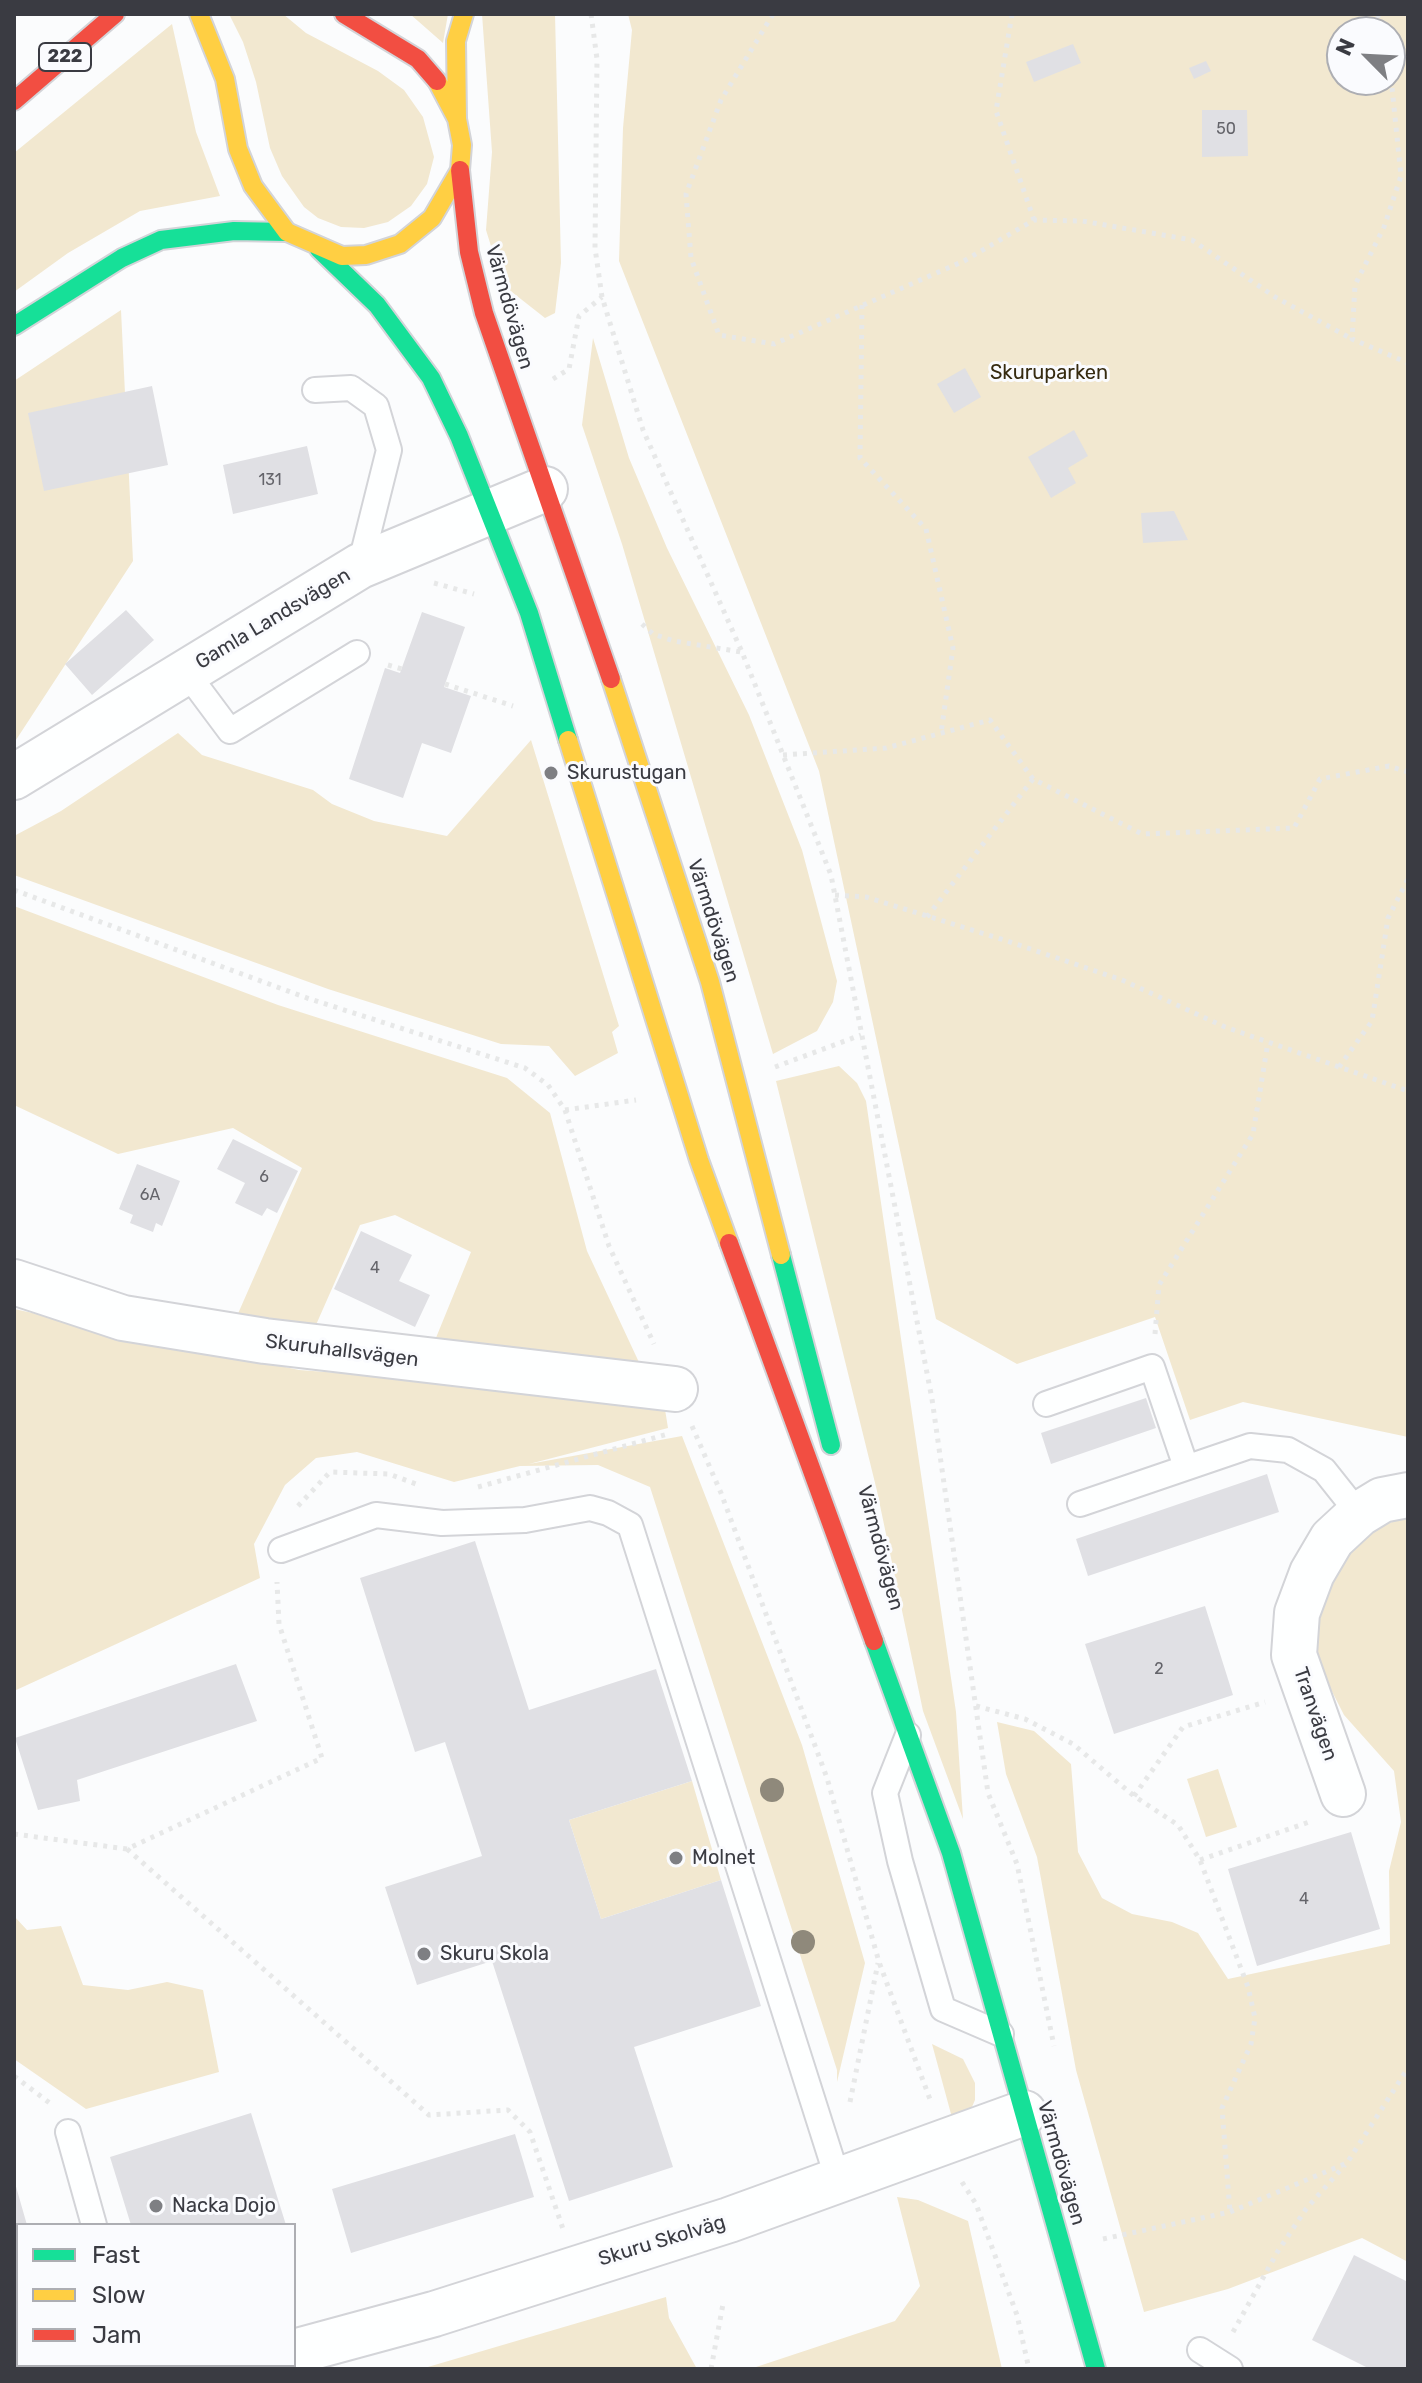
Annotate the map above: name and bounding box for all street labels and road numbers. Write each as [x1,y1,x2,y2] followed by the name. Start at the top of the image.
[39,43,91,71] road number: 222
[480,242,538,372] street label: Värmdövägen
[191,563,355,675] street label: Gamla Landsvägen
[682,856,744,986] street label: Värmdövägen
[264,1330,420,1372] street label: Skuruhallsvägen
[852,1483,908,1613] street label: Värmdövägen
[1288,1664,1342,1764] street label: Tranvägen
[1032,2098,1090,2228] street label: Värmdövägen
[596,2210,728,2272] street label: Skuru Skolväg

